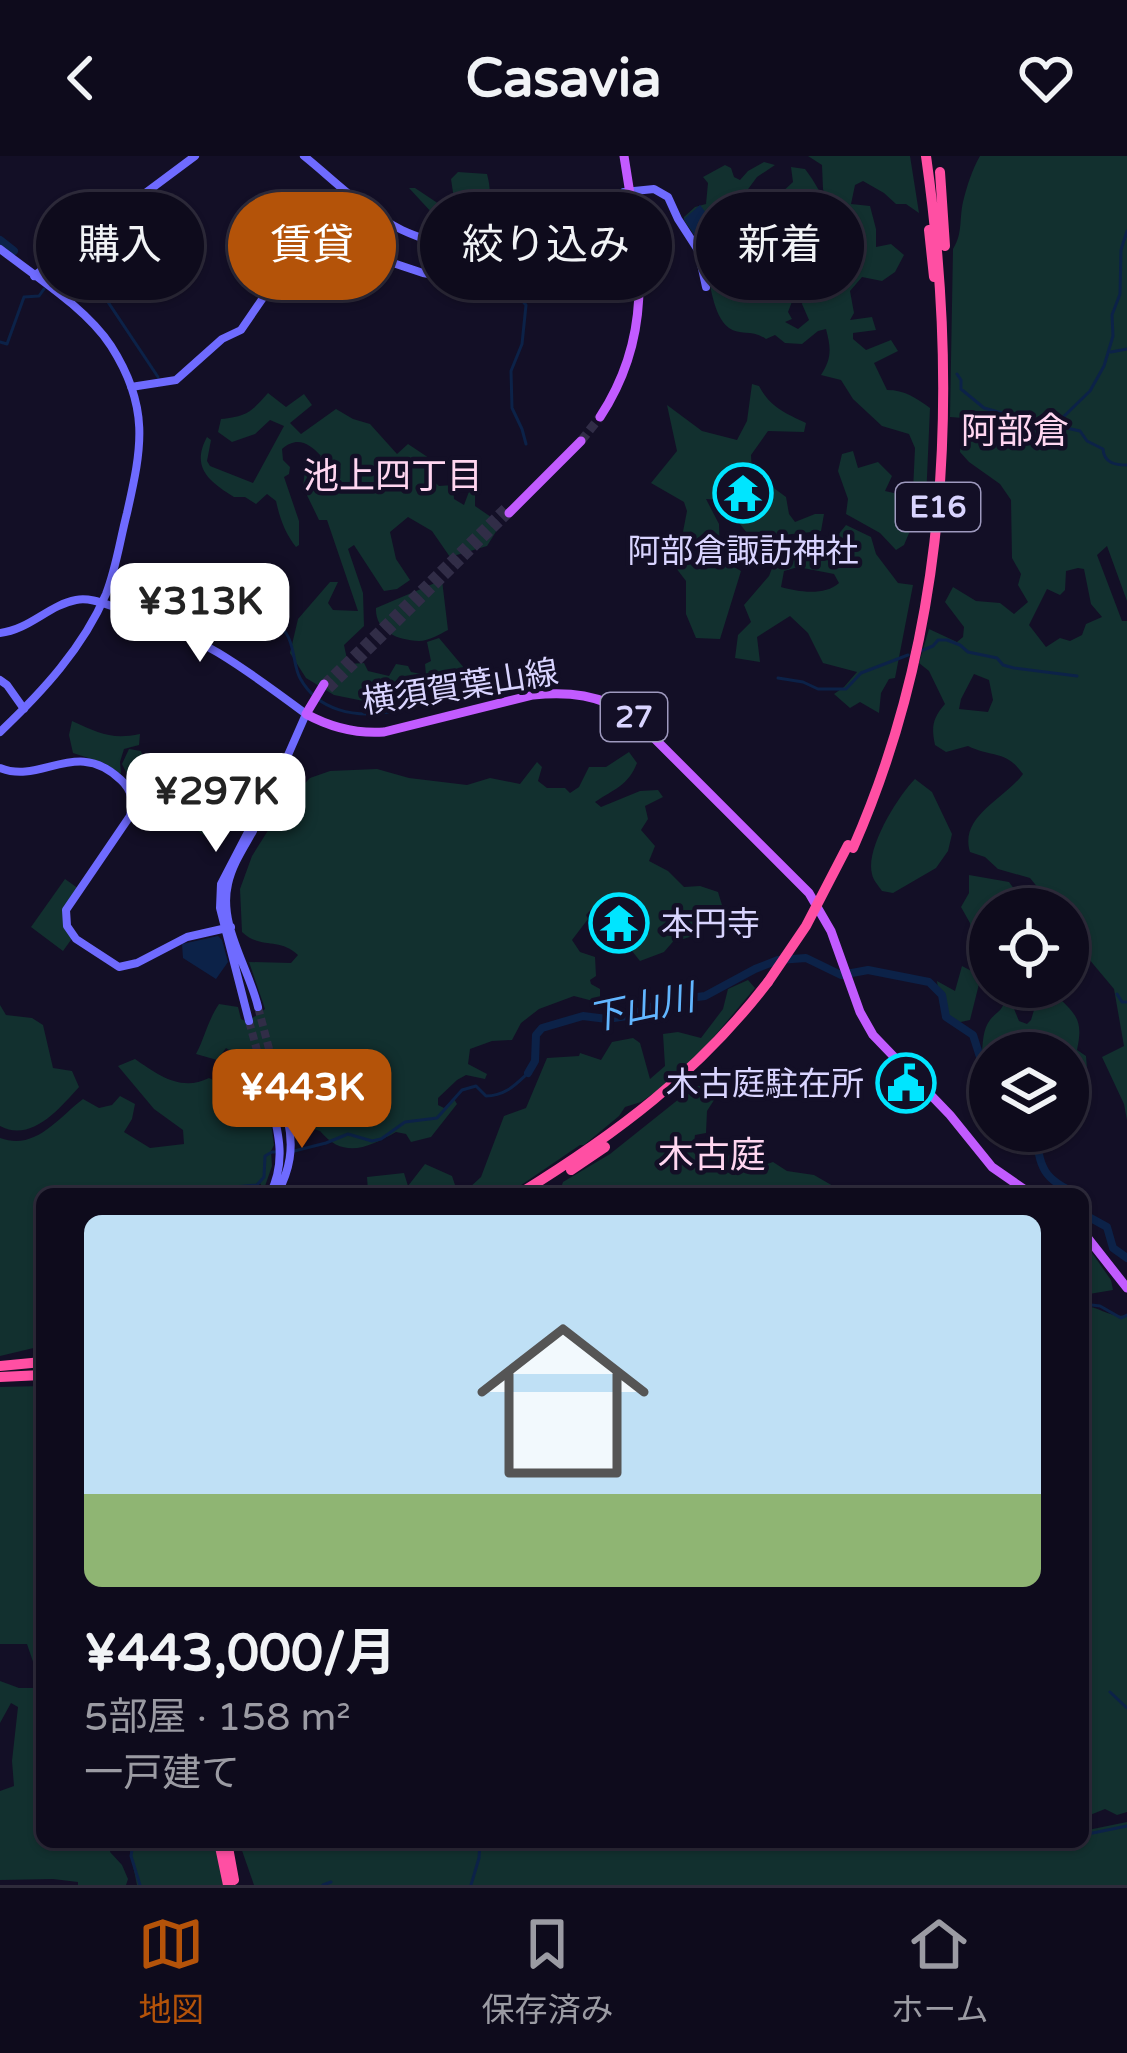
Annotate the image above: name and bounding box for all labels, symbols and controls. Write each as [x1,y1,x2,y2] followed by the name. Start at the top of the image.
[48,45,114,111] icon: back
[1013,45,1079,111] icon: heart
[465,46,662,111] text: Casavia
[36,192,204,300] chip: 購入
[228,192,396,300] chip: 賃貸
[420,192,672,300] chip: 絞り込み
[696,192,864,300] chip: 新着
[961,410,1069,453] district label: 阿部倉
[303,455,483,498] district label: 池上四丁目
[712,462,774,524] temple icon: 阿部倉諏訪神社
[896,483,980,531] road number: E16
[628,532,859,571] place label: 阿部倉諏訪神社
[116,563,284,665] pin: ¥313K
[137,578,263,625] text: ¥313K
[359,653,561,722] street label: 横須賀葉山線
[601,693,667,741] road number: 27
[132,753,300,855] pin: ¥297K
[153,768,279,815] text: ¥297K
[969,888,1089,1152] map controls
[969,888,1089,1008] button: locate
[588,892,650,954] temple icon: 本円寺
[661,905,760,944] place label: 本円寺
[584,975,703,1041] water label: 下山川
[969,1032,1089,1152] button: layers
[218,1049,386,1151] pin: ¥443K
[875,1052,937,1114] public building icon: 木古庭駐在所
[239,1064,365,1111] text: ¥443K
[666,1065,864,1104] place label: 木古庭駐在所
[658,1134,766,1177] district label: 木古庭
[455,1293,671,1509] icon: home
[84,1623,397,1685] text: ¥443,000/月
[84,1694,351,1741] text: 5部屋 · 158 m²
[84,1750,240,1797] text: 一戸建て
[138,1911,204,2031] tab: 地図
[481,1911,613,2031] tab: 保存済み
[890,1911,988,2031] tab: ホーム

